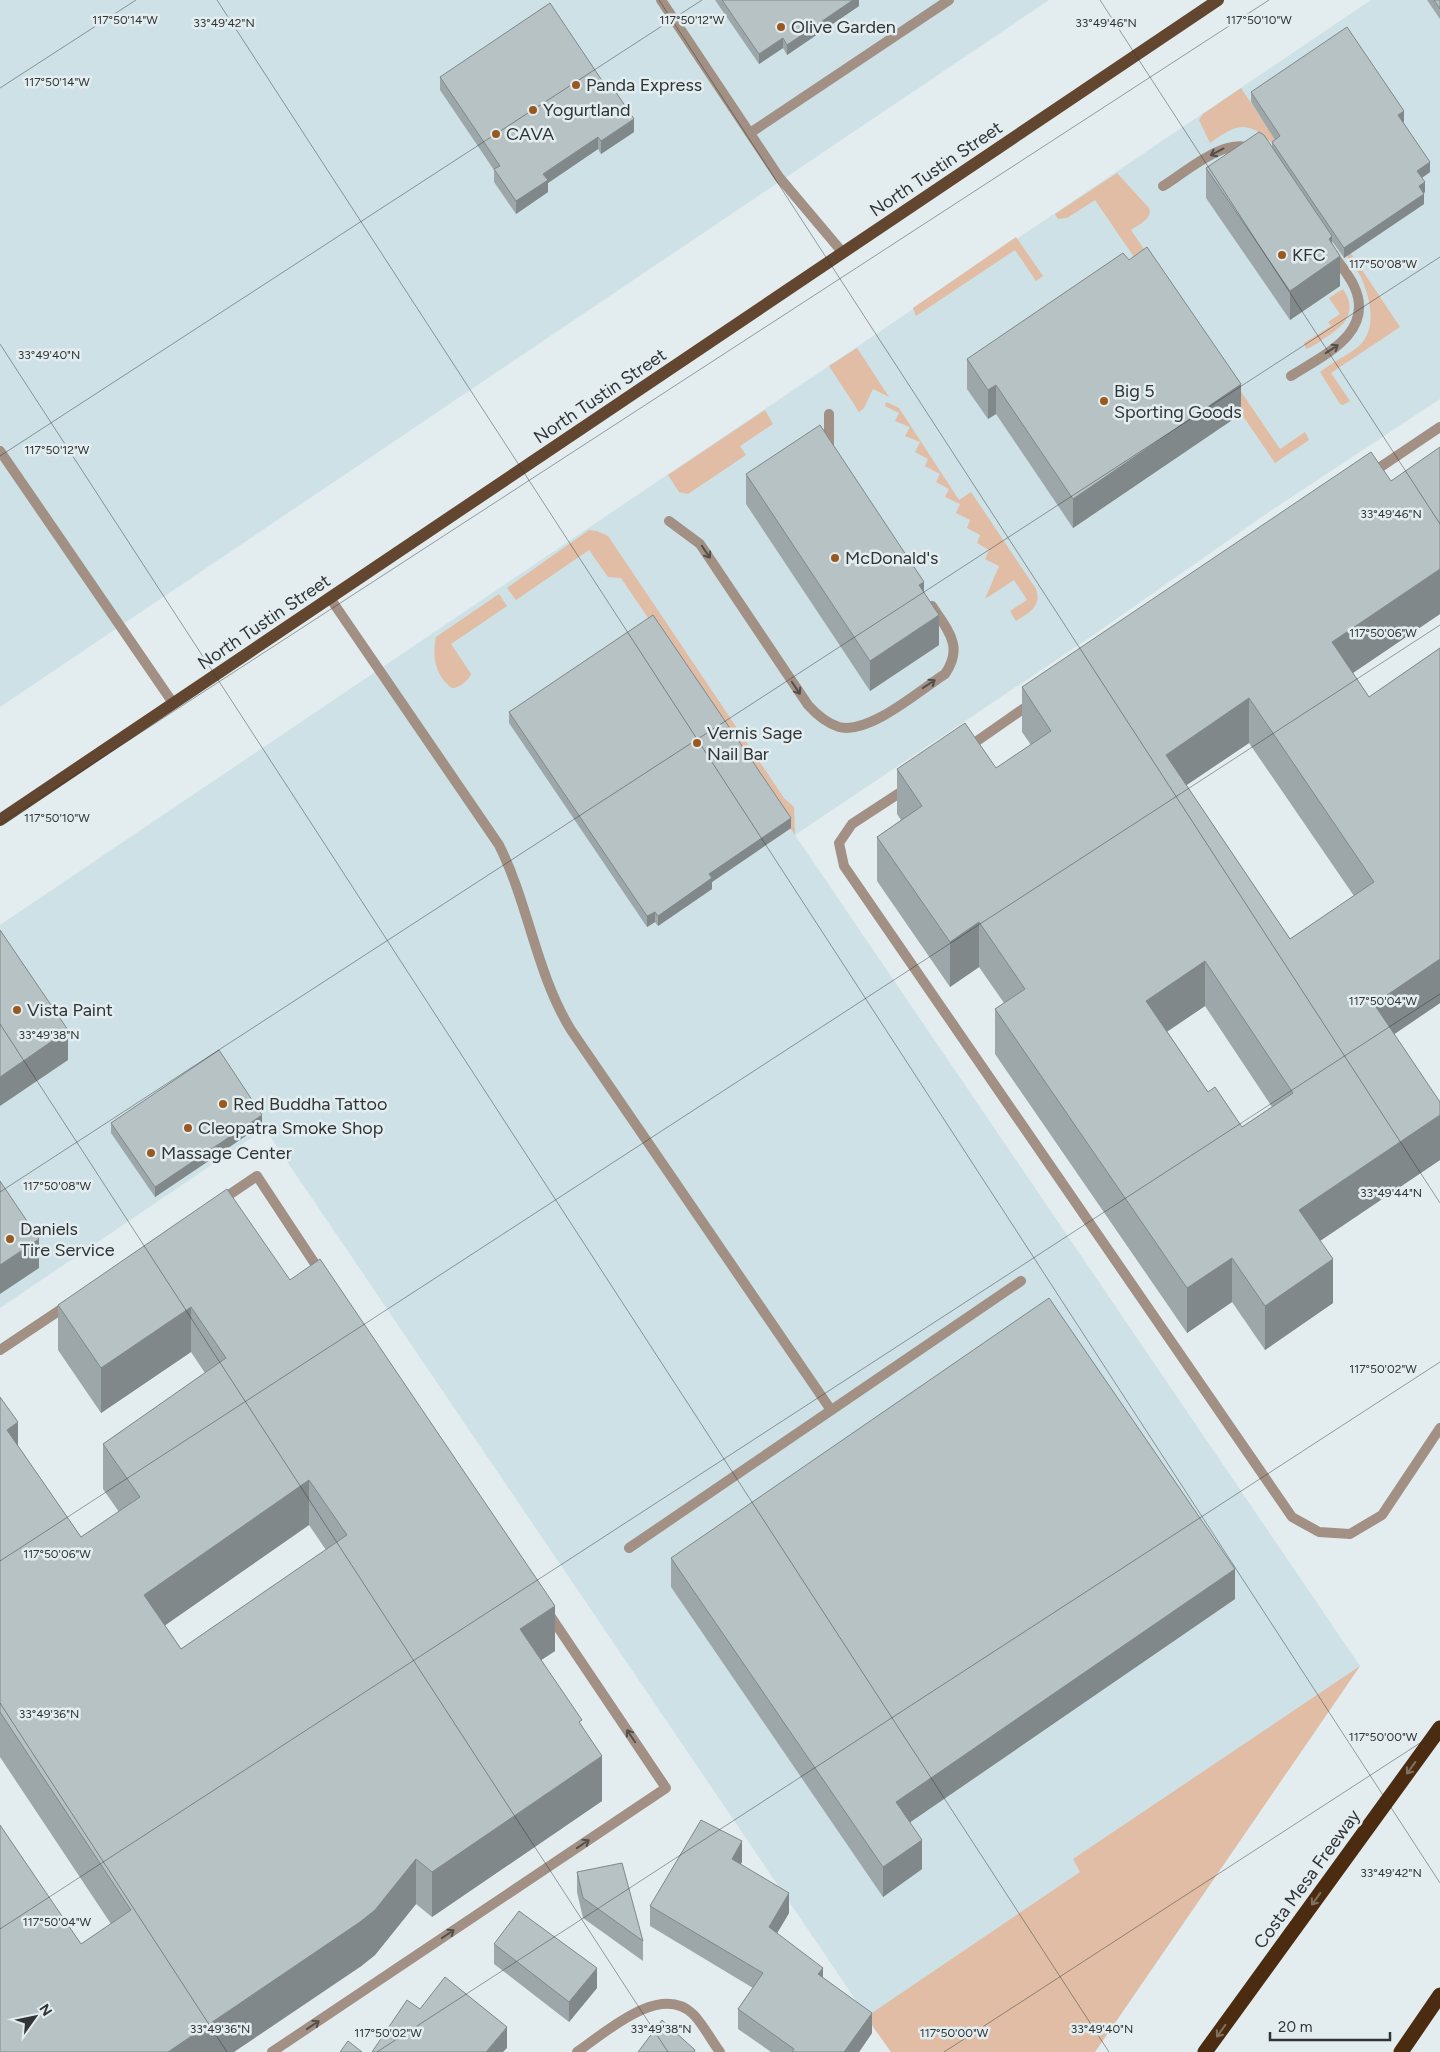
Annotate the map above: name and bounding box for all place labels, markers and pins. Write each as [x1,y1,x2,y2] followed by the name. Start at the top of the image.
[791,16,896,38] place label: Olive Garden
[775,21,787,33] marker: Olive Garden
[586,74,702,96] place label: Panda Express
[570,79,582,91] marker: Panda Express
[543,99,630,121] place label: Yogurtland
[527,104,539,116] marker: Yogurtland
[506,123,554,145] place label: CAVA
[490,128,502,140] marker: CAVA
[1292,244,1326,266] place label: KFC
[1276,249,1288,261] marker: KFC
[1114,380,1242,423] place label: Big 5 Sporting Goods
[1098,395,1110,407] marker: Big 5 Sporting Goods
[845,547,939,569] place label: McDonald's
[829,552,841,564] marker: McDonald's
[707,722,803,765] place label: Vernis Sage Nail Bar
[691,737,703,749] marker: Vernis Sage Nail Bar
[27,999,113,1021] place label: Vista Paint
[11,1004,23,1016] marker: Vista Paint
[233,1093,387,1115] place label: Red Buddha Tattoo
[217,1098,229,1110] marker: Red Buddha Tattoo
[198,1117,383,1139] place label: Cleopatra Smoke Shop
[182,1122,194,1134] marker: Cleopatra Smoke Shop
[161,1142,292,1164] place label: Massage Center
[145,1147,157,1159] marker: Massage Center
[20,1218,115,1261] place label: Daniels Tire Service
[4,1233,16,1245] marker: Daniels Tire Service

